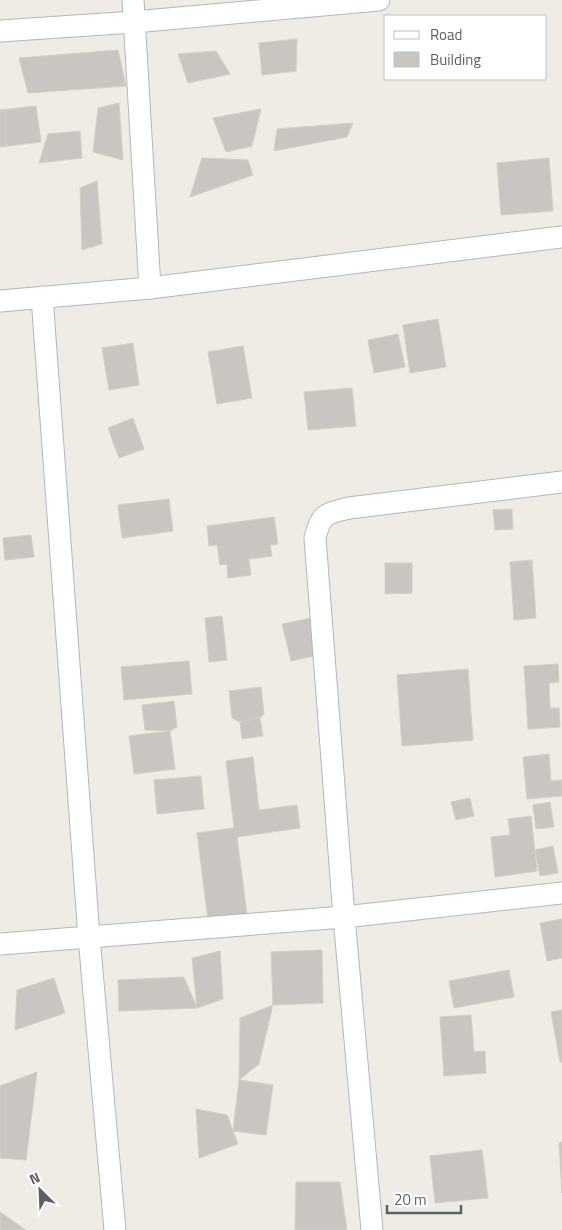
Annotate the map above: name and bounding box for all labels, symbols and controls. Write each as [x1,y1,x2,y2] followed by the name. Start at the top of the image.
[384,15,547,80] legend
[430,23,462,46] text: Road
[430,48,481,71] text: Building
[15,1165,65,1215] north arrow
[26,1166,43,1189] text: N
[387,1182,461,1214] scale bar
[394,1188,427,1211] text: 20 m

